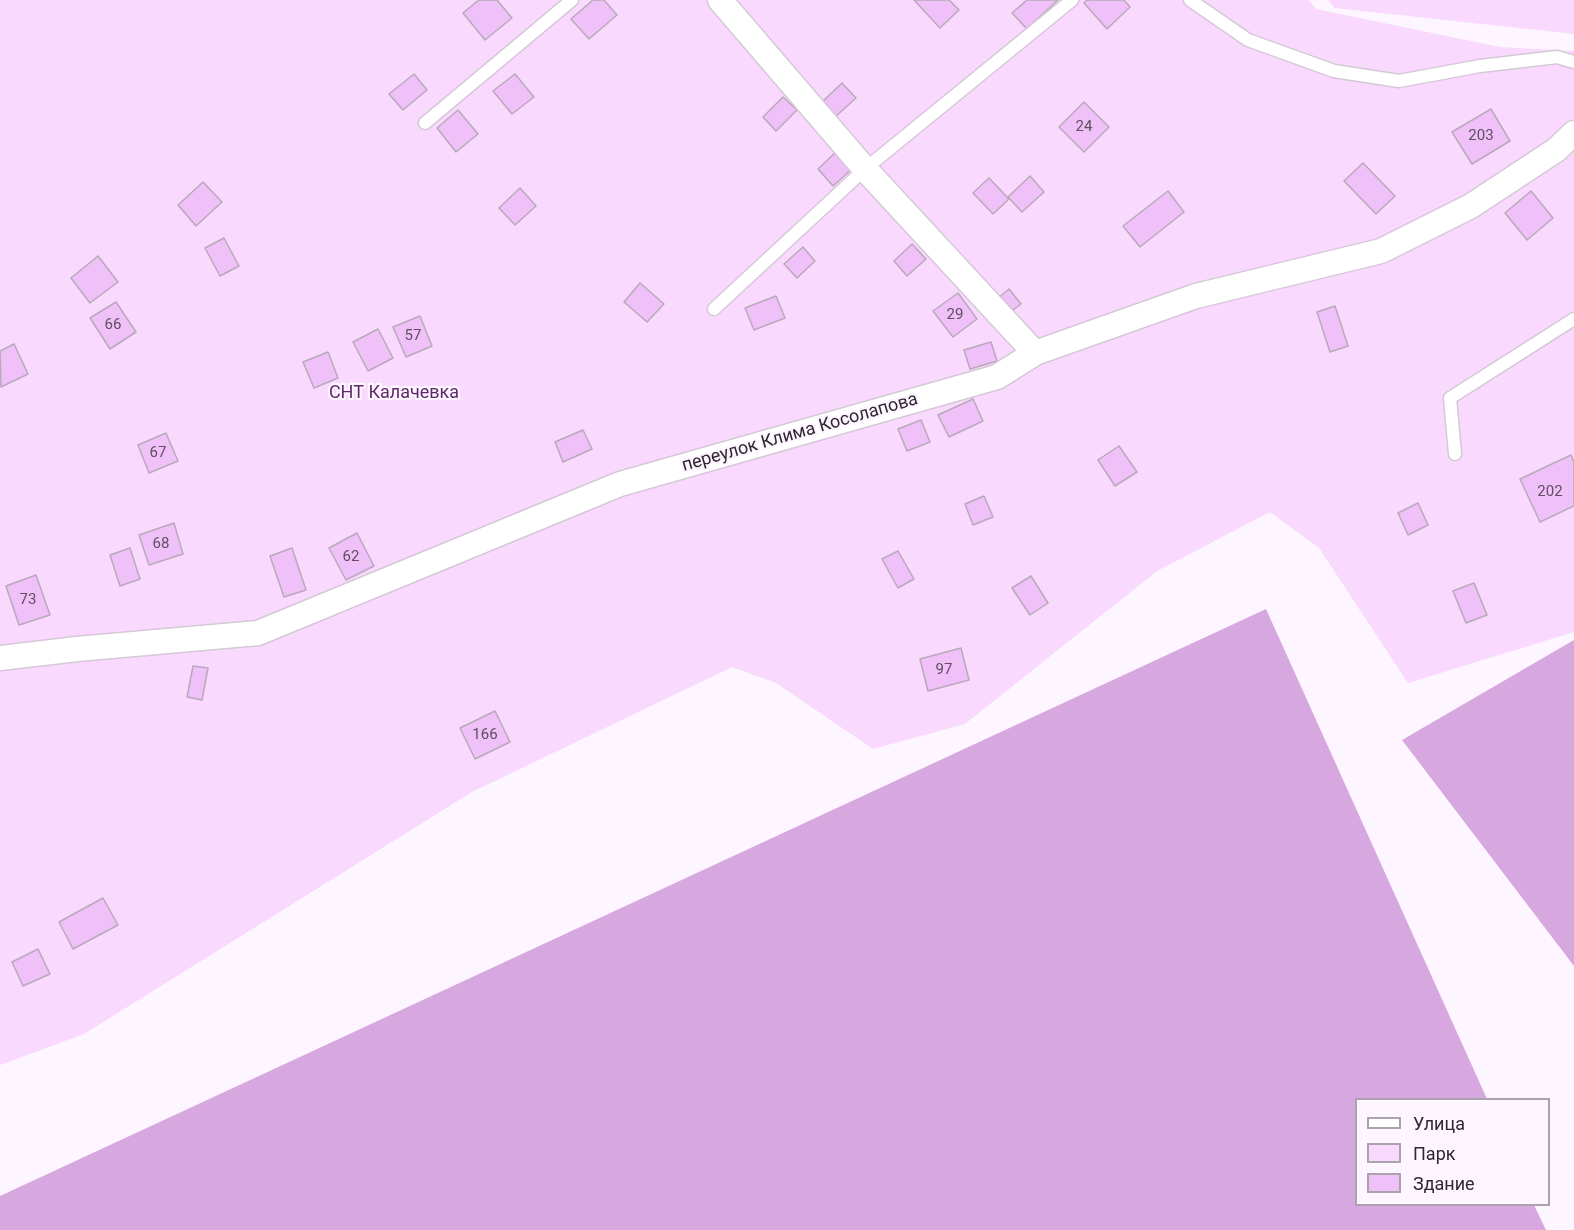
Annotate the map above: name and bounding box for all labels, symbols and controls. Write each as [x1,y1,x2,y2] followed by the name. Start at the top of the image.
[1076,118,1092,136] house number: 24
[1468,127,1494,145] house number: 203
[947,306,963,324] house number: 29
[105,316,121,334] house number: 66
[405,327,421,345] house number: 57
[329,382,459,404] park label: СНТ Калачевка
[679,389,921,477] street label: переулок Клима Косолапова
[150,444,166,462] house number: 67
[1537,483,1563,501] house number: 202
[153,535,169,553] house number: 68
[343,548,359,566] house number: 62
[20,591,36,609] house number: 73
[936,661,952,679] house number: 97
[472,726,498,744] house number: 166
[1355,1098,1550,1206] legend
[1413,1113,1465,1134] text: Улица
[1413,1143,1455,1164] text: Парк
[1413,1173,1475,1194] text: Здание

